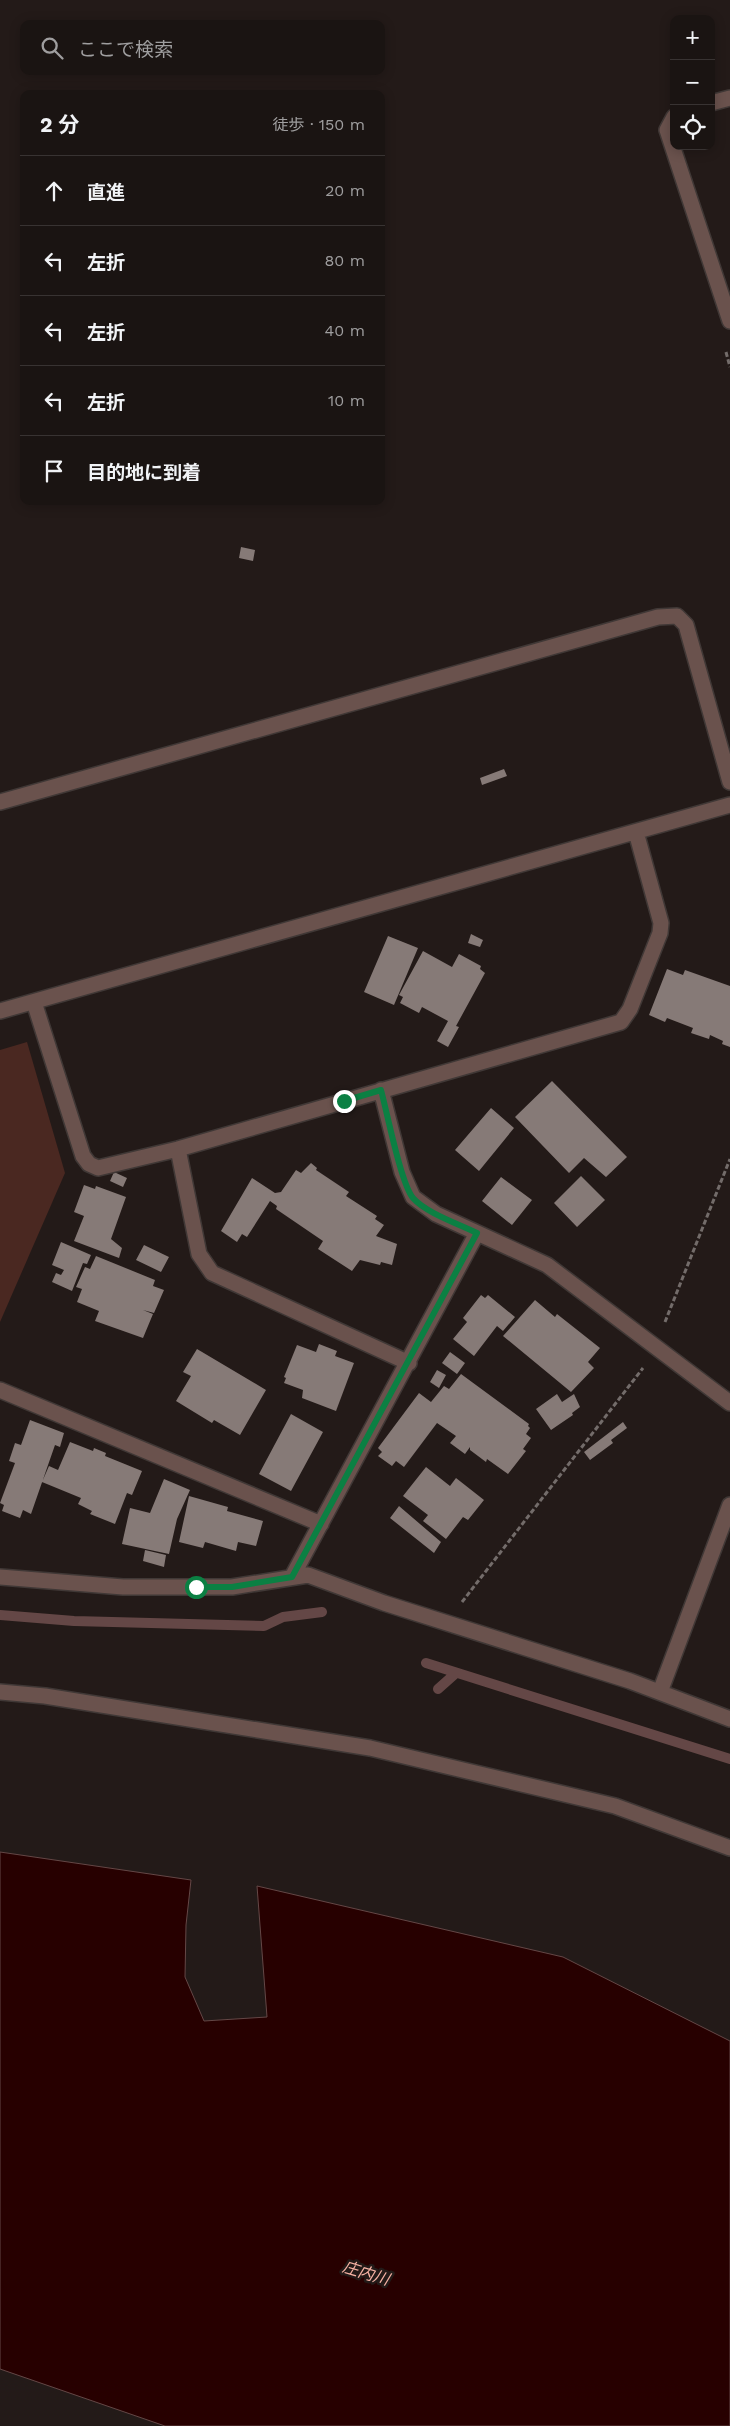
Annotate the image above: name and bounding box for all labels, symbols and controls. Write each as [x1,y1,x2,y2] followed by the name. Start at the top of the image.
[670,15,715,150] map controls
[670,15,715,60] button: +
[20,20,385,75] search box
[38,34,66,62] icon: search
[78,38,173,61] text: ここで検索
[670,60,715,105] button: −
[670,105,715,150] button: locate
[40,112,80,137] text: 2 分
[273,115,365,134] text: 徒歩 · 150 m
[40,177,68,205] icon: ahead
[87,181,125,204] text: 直進
[325,181,365,200] text: 20 m
[40,247,68,275] icon: left
[87,251,125,274] text: 左折
[324,251,365,270] text: 80 m
[40,317,68,345] icon: left
[87,321,125,344] text: 左折
[325,321,365,340] text: 40 m
[40,387,68,415] icon: left
[87,391,125,414] text: 左折
[328,391,365,410] text: 10 m
[40,457,68,485] icon: arrive
[87,461,201,484] text: 目的地に到着
[333,1090,356,1113] route end
[185,1576,208,1599] route start
[340,2257,394,2290] water label: 庄内川

